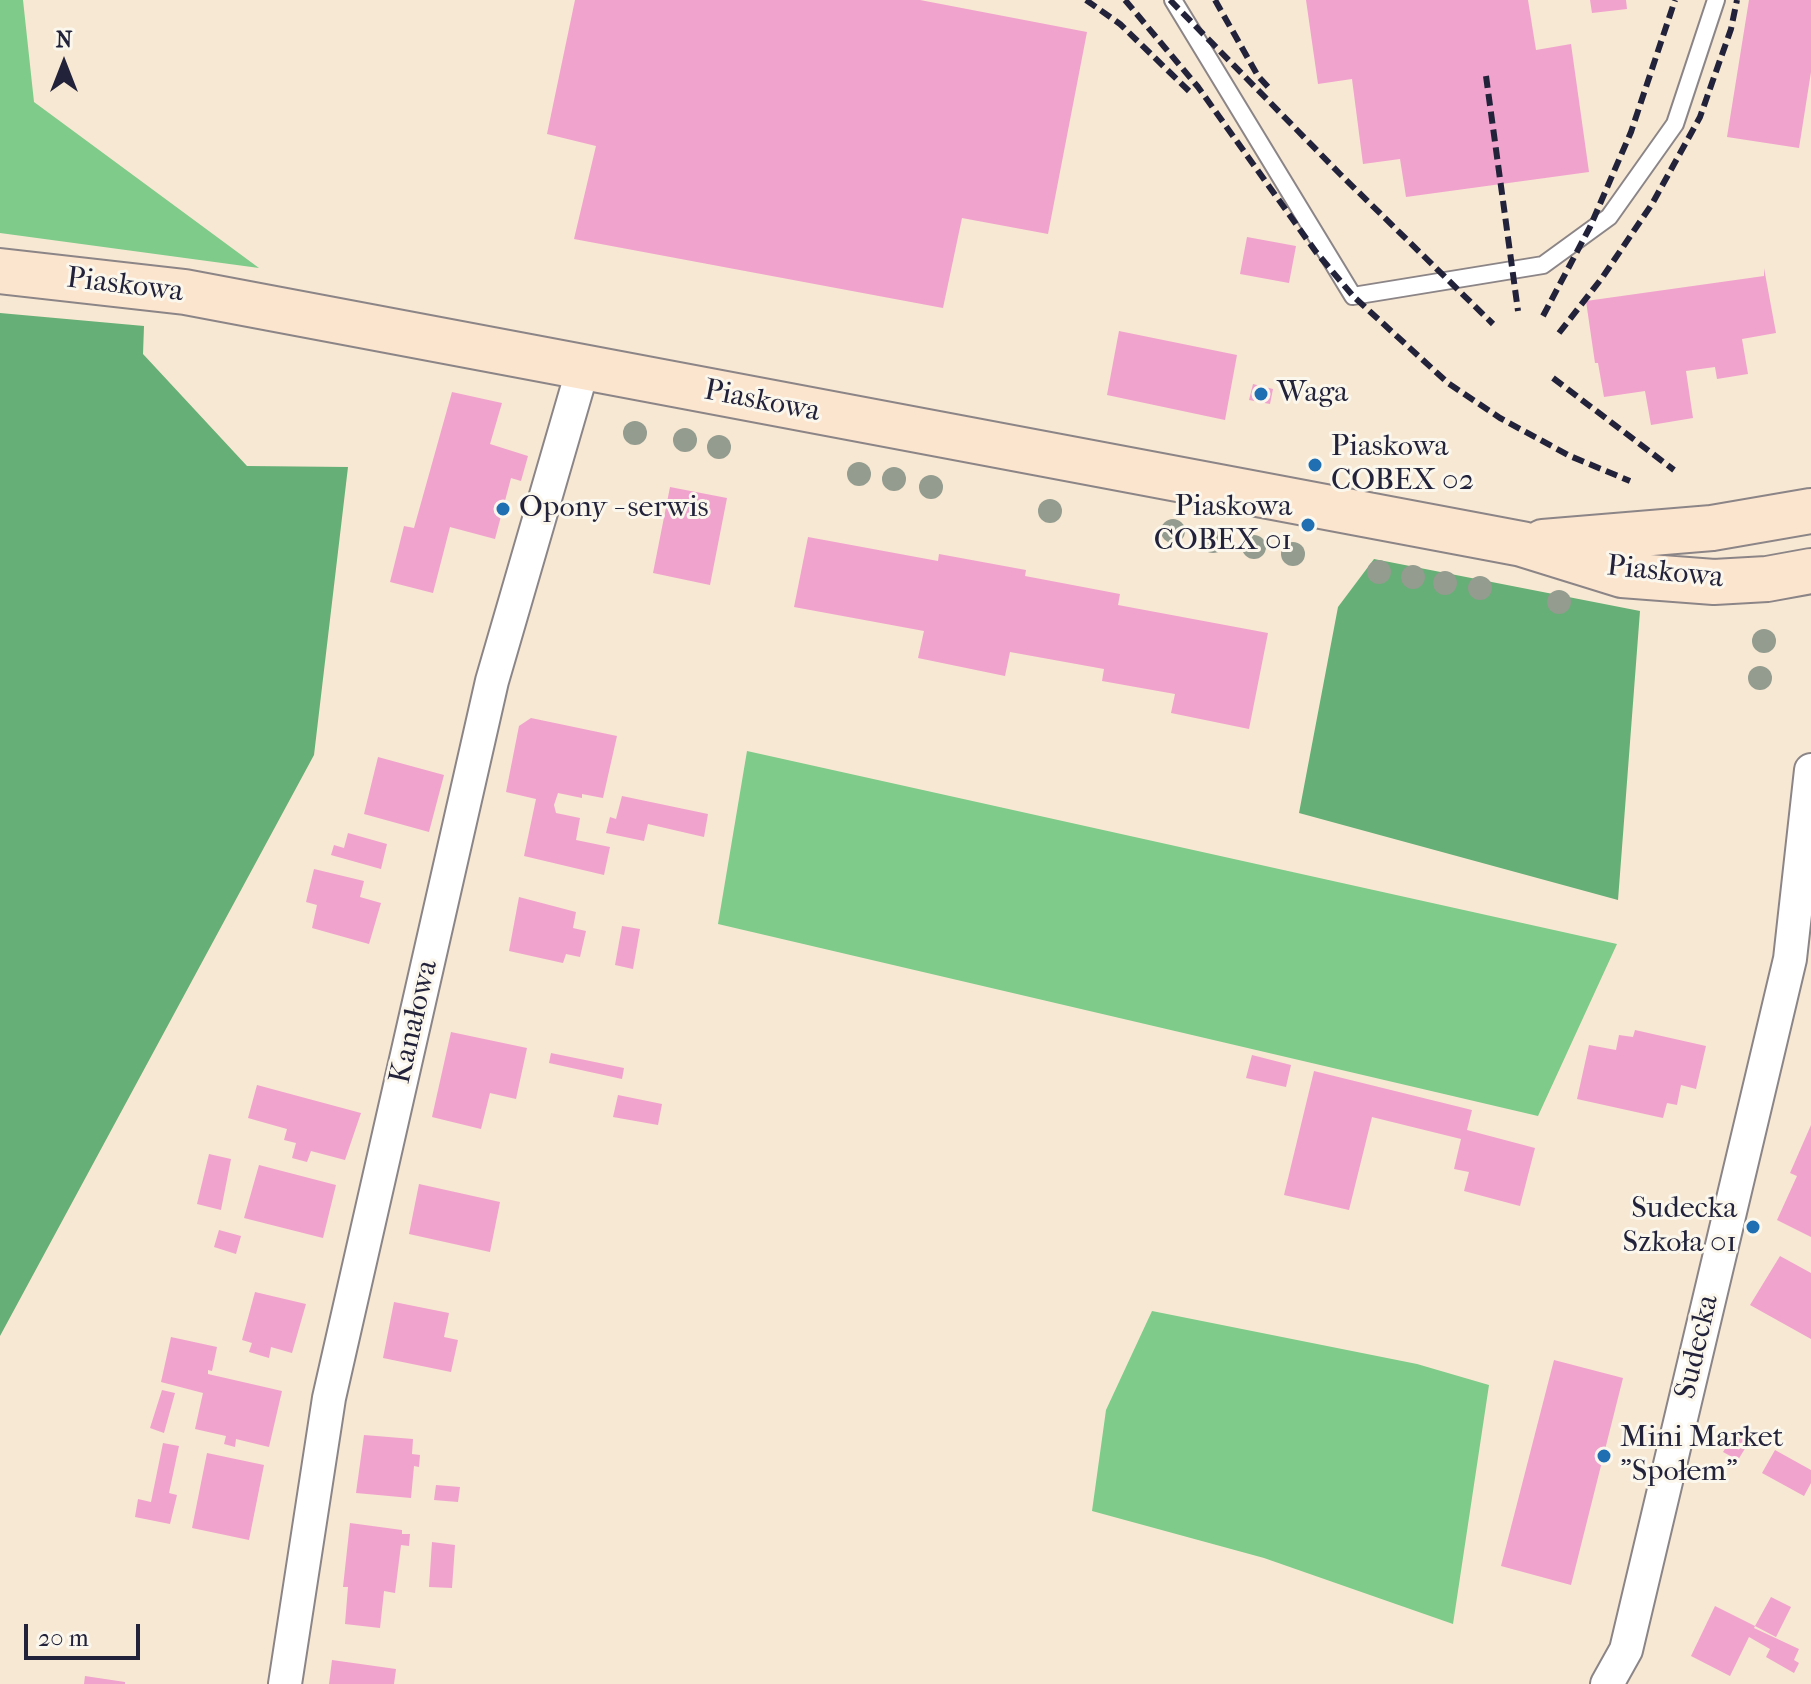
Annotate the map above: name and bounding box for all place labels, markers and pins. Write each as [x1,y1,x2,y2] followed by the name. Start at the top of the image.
[1277,376,1348,412] place label: Waga
[1252,385,1270,403] marker: Waga
[1331,430,1474,500] place label: Piaskowa COBEX 02
[1306,456,1324,474] marker: Piaskowa COBEX 02
[1154,490,1292,560] place label: Piaskowa COBEX 01
[519,491,709,527] place label: Opony - serwis
[494,500,512,518] marker: Opony - serwis
[1299,516,1317,534] marker: Piaskowa COBEX 01
[1623,1192,1737,1262] place label: Sudecka Szkoła 01
[1744,1218,1762,1236] marker: Sudecka Szkoła 01
[1620,1421,1783,1492] place label: Mini Market "Społem"
[1595,1447,1613,1465] marker: Mini Market "Społem"

